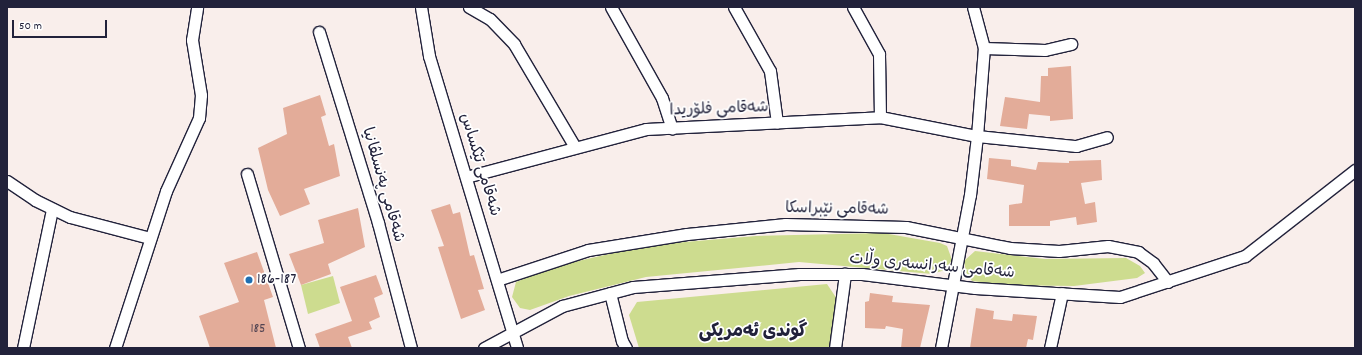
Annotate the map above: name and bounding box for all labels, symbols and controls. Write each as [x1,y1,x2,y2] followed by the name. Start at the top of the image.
[14,12,109,38] scale bar
[19,18,42,35] text: 50 m
[669,99,769,121] street label: شەقامی فلۆریدا
[454,111,504,219] street label: شەقامی تێکساس
[356,125,408,245] street label: شەقامی پەنسلڤانیا
[785,199,889,221] street label: شەقامی نێبراسکا
[848,250,1016,284] street label: شەقامی سەرانسەری وڵات
[257,270,296,290] place label: 186-187
[244,275,254,285] marker: 186-187
[250,321,266,337] house number: 185
[699,322,807,344] district label: گوندی ئەمریکی

